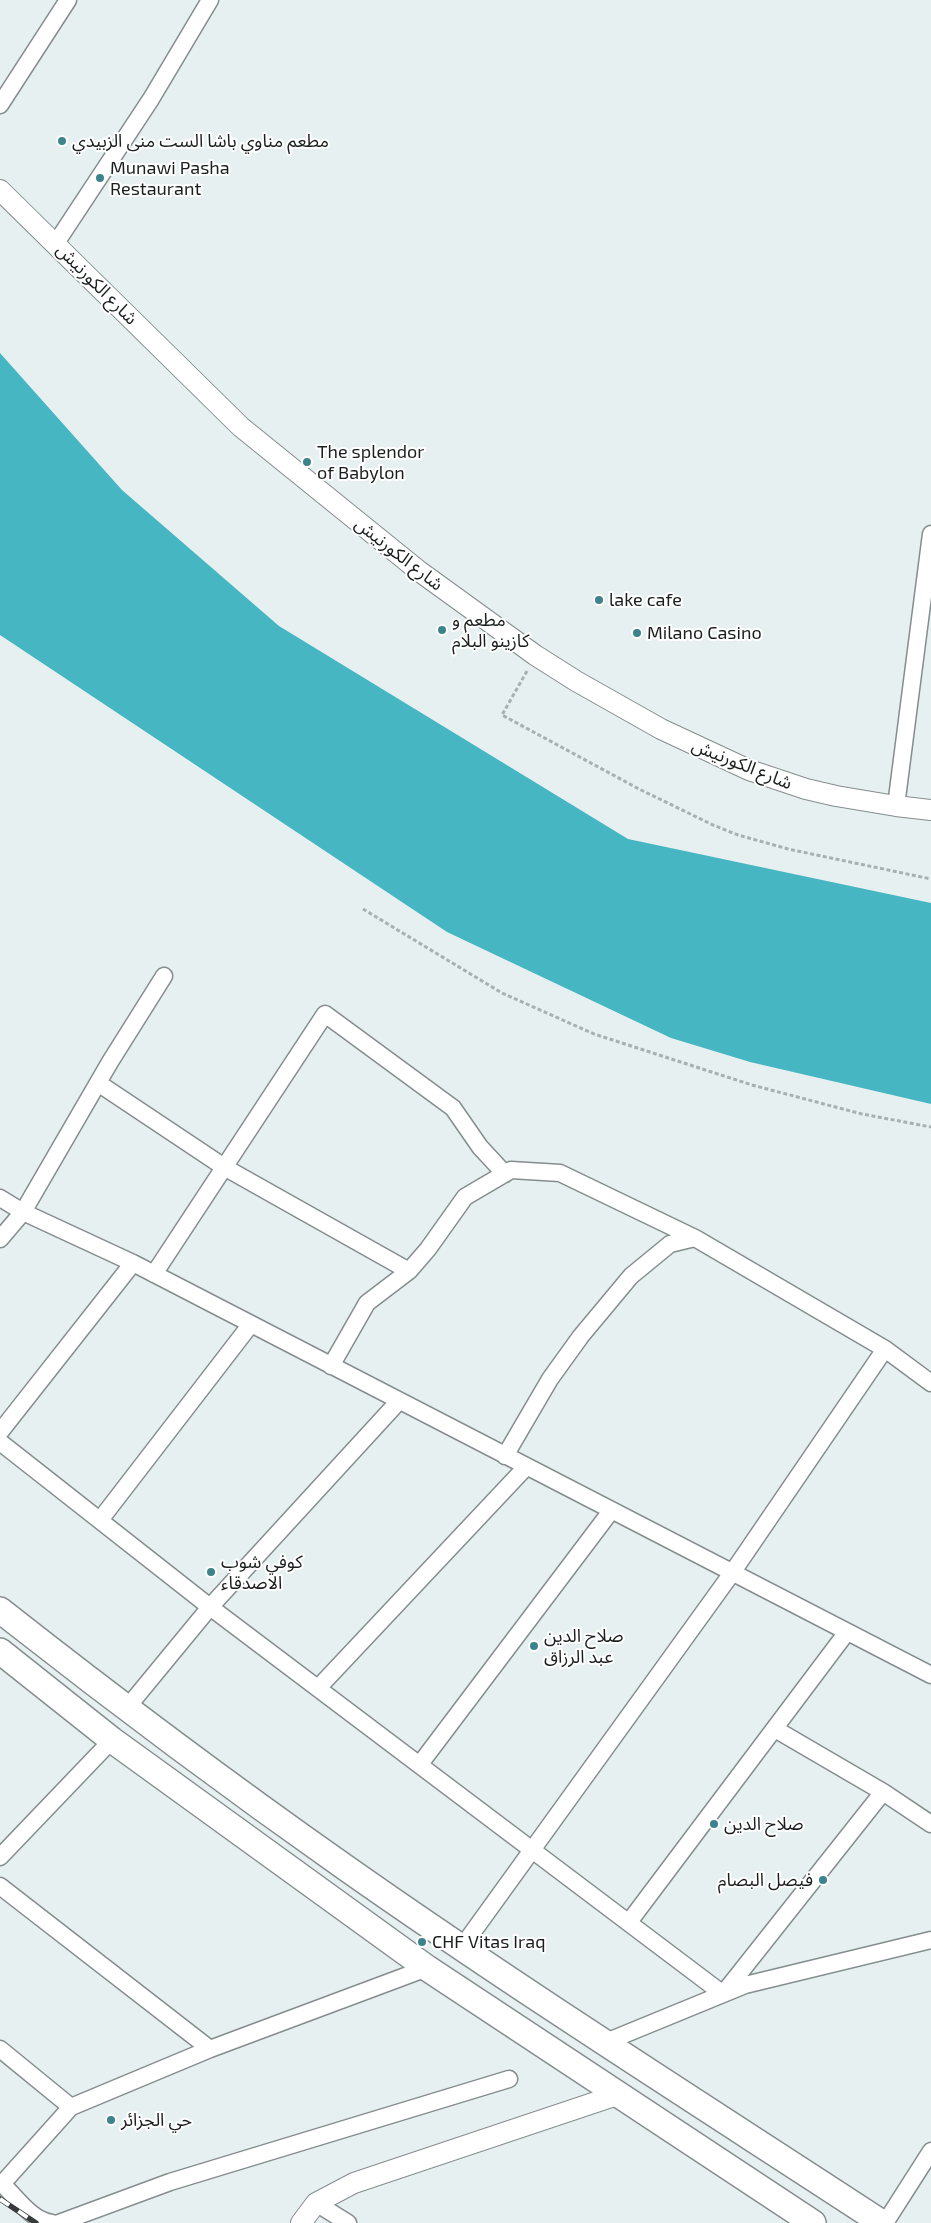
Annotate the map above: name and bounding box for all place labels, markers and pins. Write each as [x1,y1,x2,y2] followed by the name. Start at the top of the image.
[72,130,329,152] place label: مطعم مناوي باشا الست منى الزبيدي
[56,135,68,147] marker: مطعم مناوي باشا الست منى الزبيدي
[110,157,230,200] place label: Munawi Pasha Restaurant
[94,172,106,184] marker: Munawi Pasha Restaurant
[317,441,424,484] place label: The splendor of Babylon
[301,456,313,468] marker: The splendor of Babylon
[609,589,682,611] place label: lake cafe
[593,594,605,606] marker: lake cafe
[452,609,529,652] place label: مطعم و كازينو البلام
[647,622,762,644] place label: Milano Casino
[436,624,448,636] marker: مطعم و كازينو البلام
[631,627,643,639] marker: Milano Casino
[221,1551,303,1594] place label: كوفي شوب الاصدقاء
[205,1566,217,1578] marker: كوفي شوب الاصدقاء
[544,1625,624,1668] place label: صلاح الدين عبد الرزاق
[528,1640,540,1652] marker: صلاح الدين عبد الرزاق
[724,1813,804,1835] place label: صلاح الدين
[708,1818,720,1830] marker: صلاح الدين
[718,1869,813,1891] place label: فيصل البصام
[817,1874,829,1886] marker: فيصل البصام
[432,1931,545,1953] place label: CHF Vitas Iraq
[416,1936,428,1948] marker: CHF Vitas Iraq
[121,2109,192,2131] place label: حي الجزائر
[105,2114,117,2126] marker: حي الجزائر

